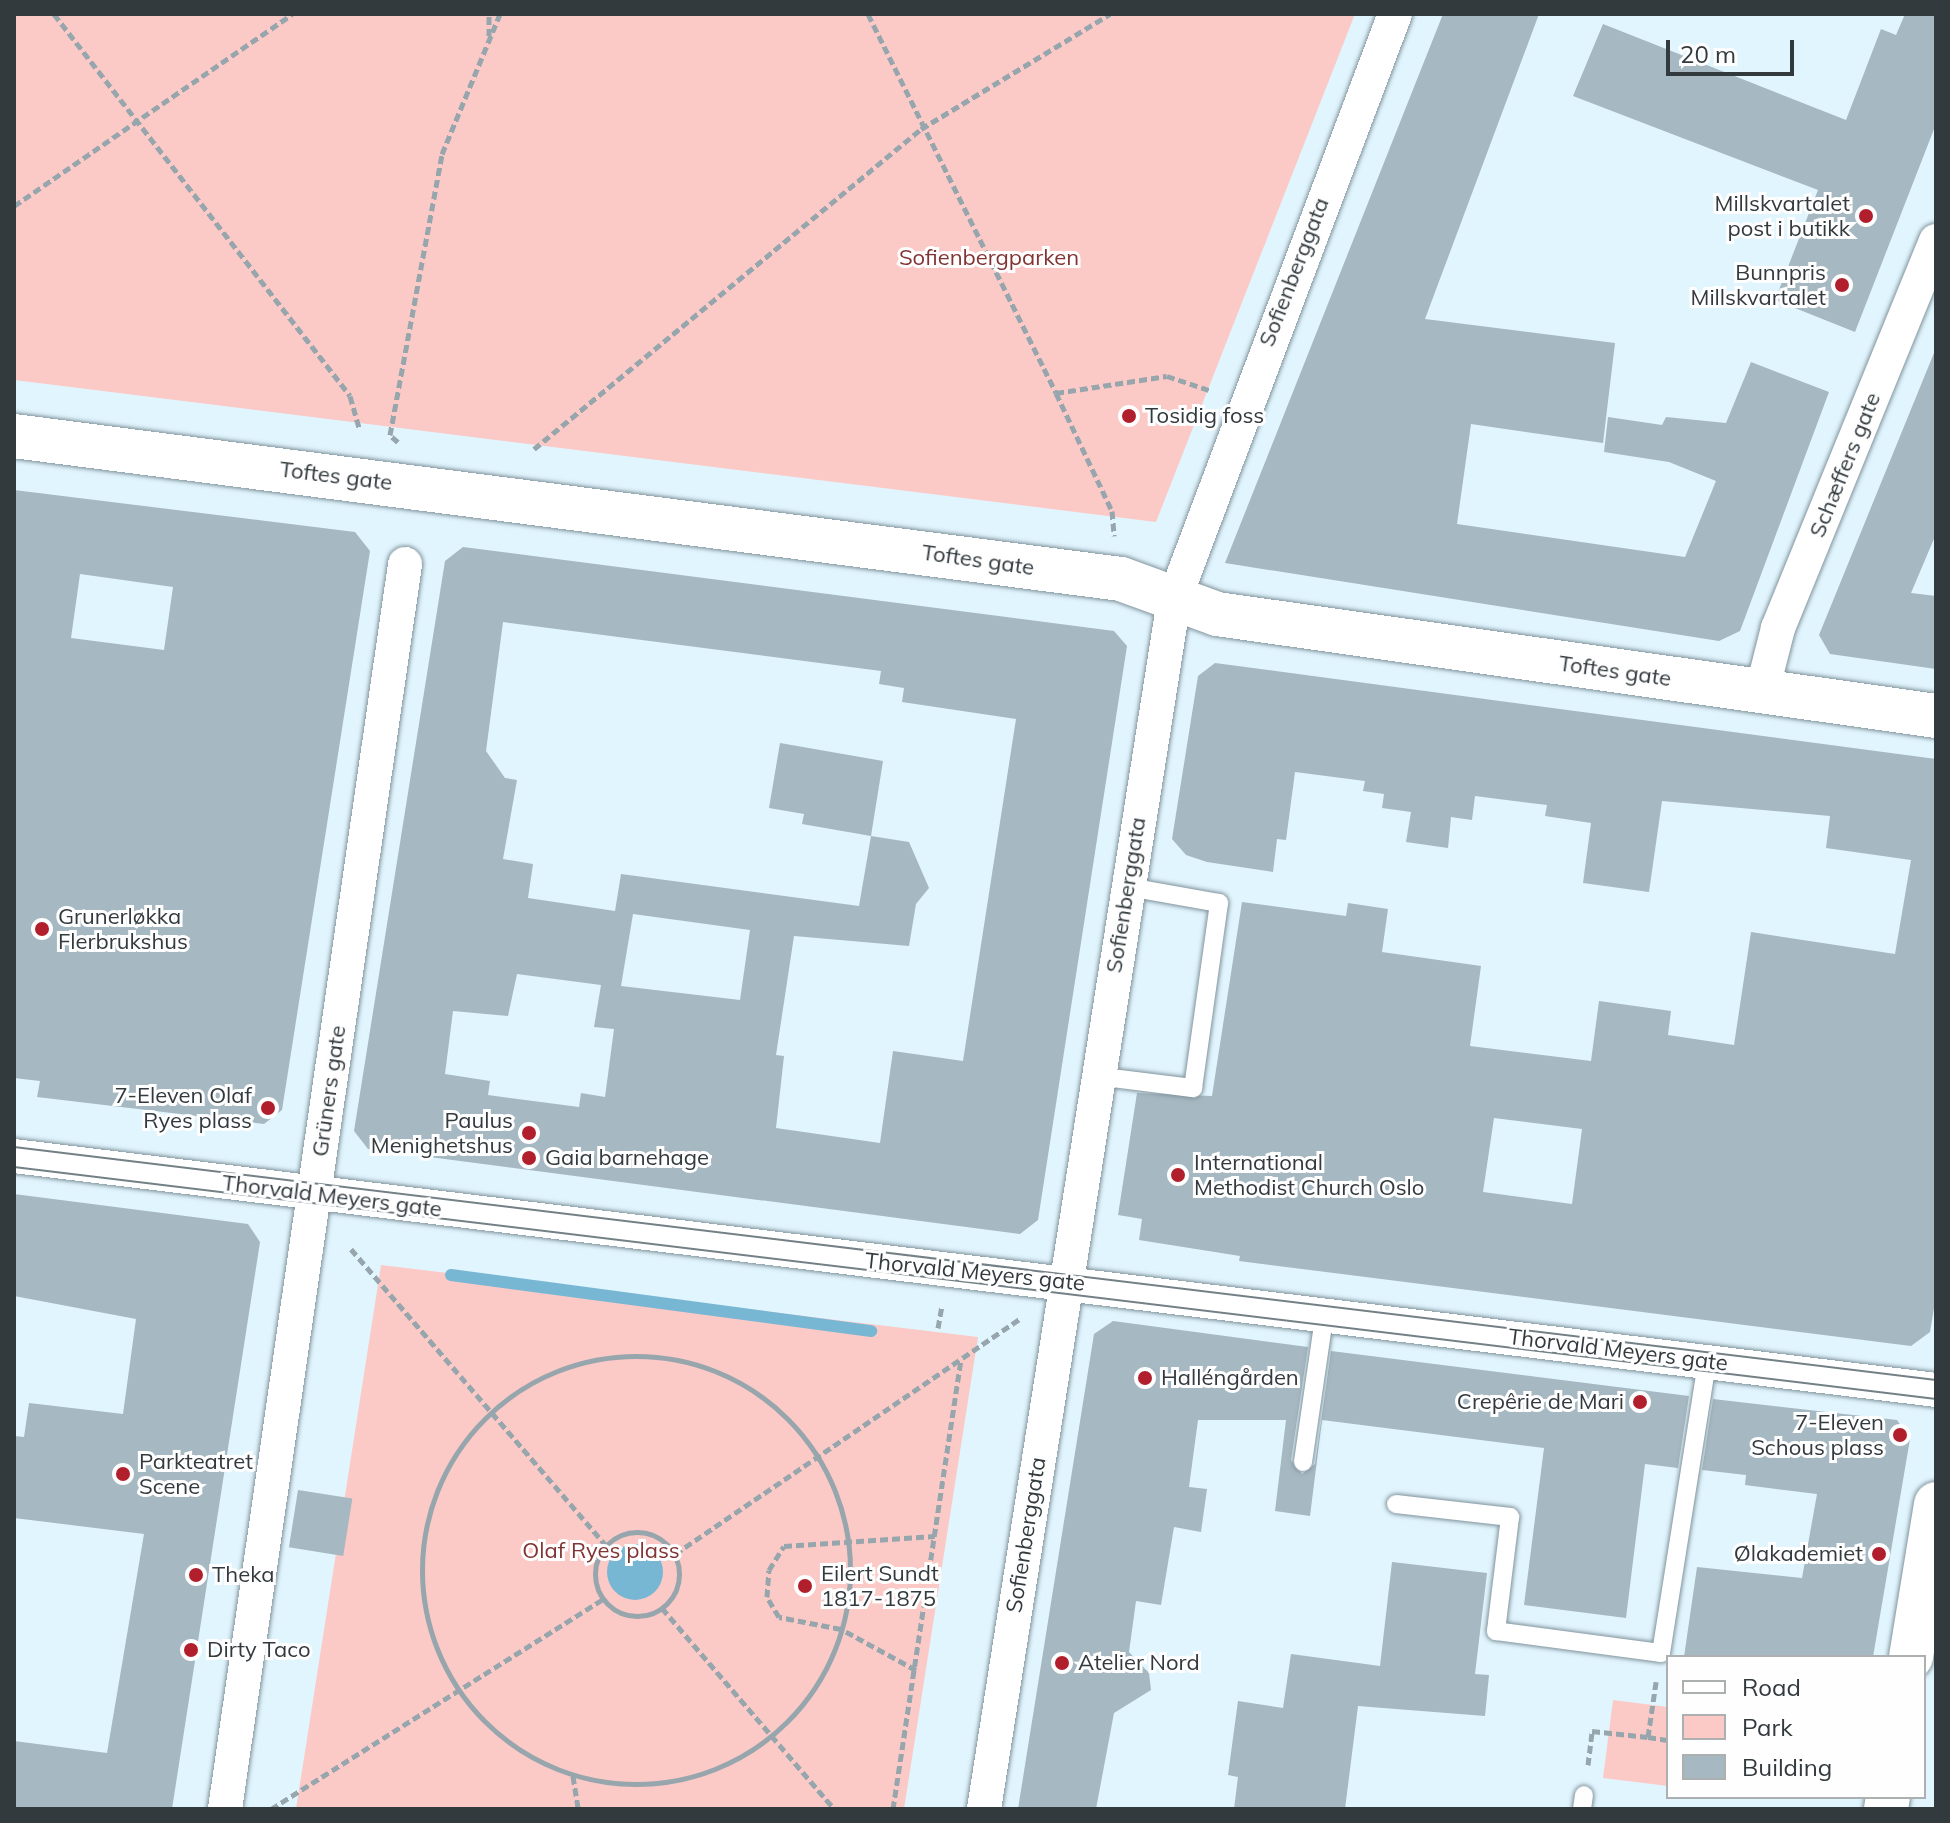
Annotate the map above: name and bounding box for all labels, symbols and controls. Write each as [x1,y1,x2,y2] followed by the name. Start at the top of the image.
[1670,24,1798,74] scale bar
[1680,39,1736,69] text: 20 m
[1715,190,1850,242] place label: Millskvartalet post i butikk
[1253,194,1335,350] street label: Sofienberggata
[1857,207,1875,225] marker: Millskvartalet post i butikk
[899,245,1079,271] park label: Sofienbergparken
[1691,259,1826,310] place label: Bunnpris Millskvartalet
[1833,276,1851,294] marker: Bunnpris Millskvartalet
[1804,389,1886,541] street label: Schæffers gate
[1145,403,1264,429] place label: Tosidig foss
[1120,407,1138,425] marker: Tosidig foss
[278,456,394,496] street label: Toftes gate
[920,539,1036,581] street label: Toftes gate
[1557,650,1673,692] street label: Toftes gate
[1101,815,1151,975] street label: Sofienberggata
[58,903,188,954] place label: Grunerløkka Flerbrukshus
[33,920,51,938] marker: Grunerløkka Flerbrukshus
[307,1024,351,1158] street label: Grüners gate
[114,1082,252,1134] place label: 7-Eleven Olaf Ryes plass
[259,1099,277,1117] marker: 7-Eleven Olaf Ryes plass
[371,1107,513,1158] place label: Paulus Menighetshus
[520,1124,538,1142] marker: Paulus Menighetshus
[545,1145,709,1171] place label: Gaia barnehage
[520,1149,538,1167] marker: Gaia barnehage
[1194,1149,1424,1200] place label: International Methodist Church Oslo
[1169,1166,1187,1184] marker: International Methodist Church Oslo
[221,1169,443,1223] street label: Thorvald Meyers gate
[864,1247,1086,1297] street label: Thorvald Meyers gate
[1507,1323,1729,1377] street label: Thorvald Meyers gate
[1161,1365,1299,1391] place label: Halléngården
[1136,1369,1154,1387] marker: Halléngården
[1457,1389,1624,1415] place label: Crepêrie de Mari
[1631,1393,1649,1411] marker: Crepêrie de Mari
[1751,1409,1884,1460] place label: 7-Eleven Schous plass
[1891,1426,1909,1444] marker: 7-Eleven Schous plass
[139,1448,253,1500] place label: Parkteatret Scene
[1001,1455,1051,1615] street label: Sofienberggata
[114,1465,132,1483] marker: Parkteatret Scene
[522,1538,680,1564] park label: Olaf Ryes plass
[1734,1541,1863,1567] place label: Ølakademiet
[1870,1545,1888,1563] marker: Ølakademiet
[821,1560,939,1612] place label: Eilert Sundt 1817-1875
[212,1562,275,1588] place label: Theka
[187,1566,205,1584] marker: Theka
[796,1577,814,1595] marker: Eilert Sundt 1817-1875
[207,1637,311,1663] place label: Dirty Taco
[182,1641,200,1659] marker: Dirty Taco
[1078,1650,1200,1676] place label: Atelier Nord
[1053,1654,1071,1672] marker: Atelier Nord
[1666,1655,1926,1799] legend
[1742,1672,1801,1702] text: Road
[1742,1712,1793,1742] text: Park
[1742,1752,1832,1782] text: Building

